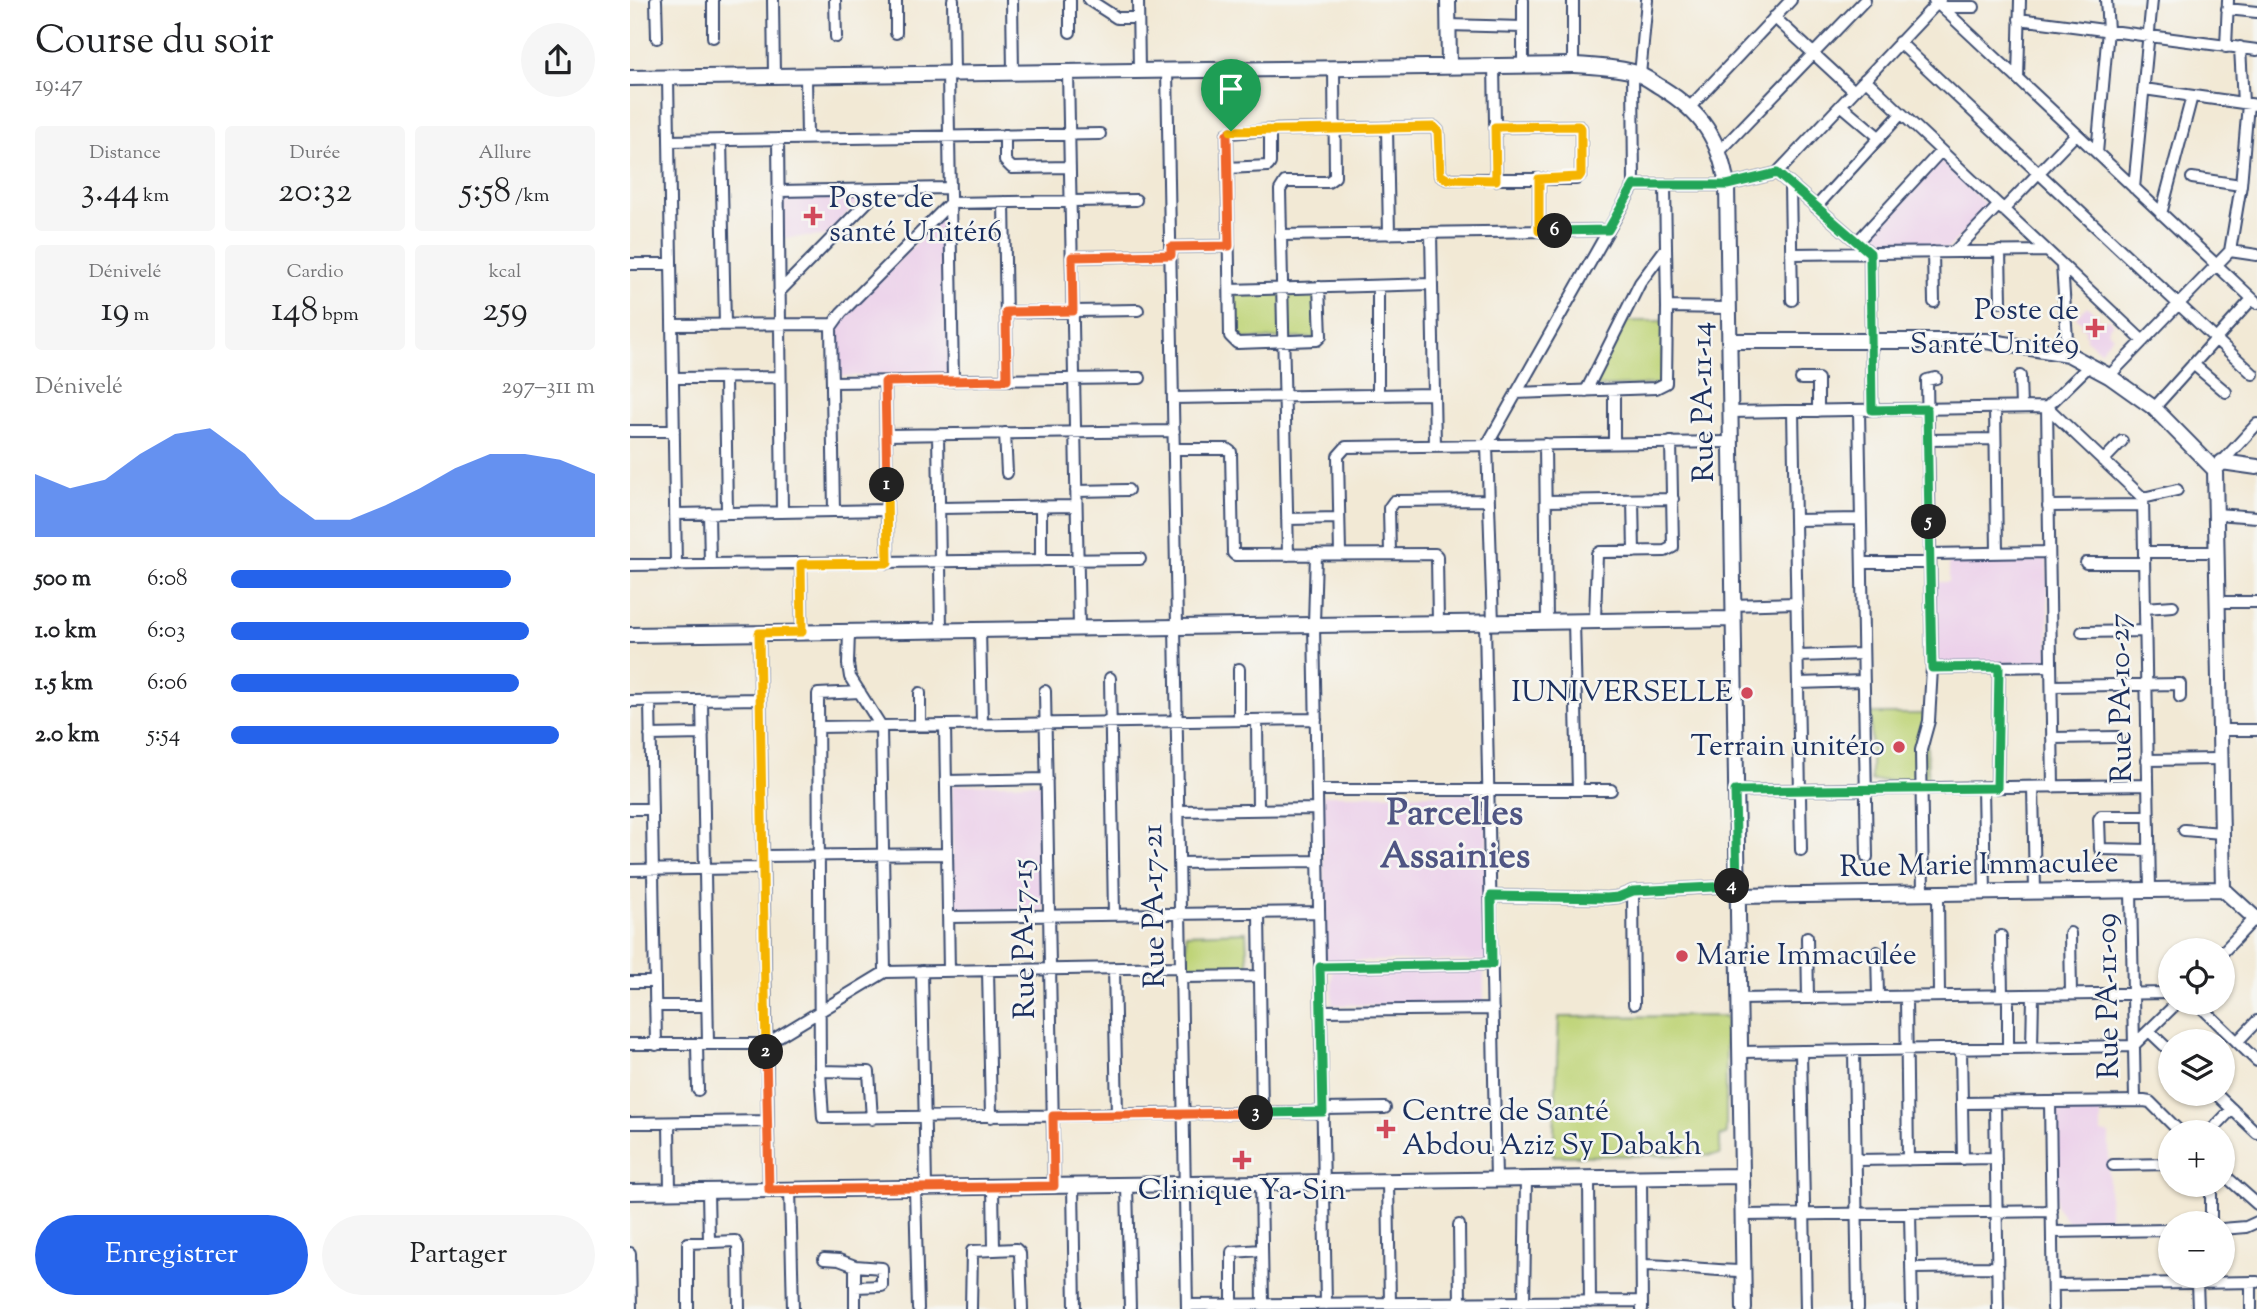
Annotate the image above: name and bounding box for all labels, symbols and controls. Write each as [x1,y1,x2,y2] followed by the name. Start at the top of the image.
[35,16,274,70] text: Course du soir
[521,23,595,97] button: share
[1201,59,1261,131] pin
[35,69,83,102] text: 19:47
[1212,70,1250,108] icon: arrive
[89,140,161,167] text: Distance
[290,140,340,167] text: Durée
[479,140,531,167] text: Allure
[81,167,139,218] text: 3.44
[278,167,352,218] text: 20:32
[461,167,511,218] text: 5:58
[829,178,1002,255] place label: Poste de santé Unité16
[139,183,169,210] text: km
[511,183,549,210] text: /km
[803,206,823,226] marker: Poste de santé Unité16
[1538,214,1572,248] pin: 6
[1550,217,1559,244] text: 6
[89,259,161,286] text: Dénivelé
[286,259,344,286] text: Cardio
[489,259,521,286] text: kcal
[101,286,129,337] text: 19
[271,286,318,337] text: 148
[482,286,528,337] text: 259
[1910,290,2079,367] place label: Poste de Santé Unité9
[129,302,149,329] text: m
[318,302,359,329] text: bpm
[2085,318,2105,338] marker: Poste de Santé Unité9
[1681,321,1727,483] street label: Rue PA-11-14
[35,371,123,404] text: Dénivelé
[502,371,595,404] text: 297–311 m
[870,468,904,503] pin: 1
[883,471,890,498] text: 1
[1912,504,1946,540] pin: 5
[1925,508,1932,535] text: 5
[35,563,91,596] text: 500 m
[147,563,188,596] text: 6:08
[2099,613,2145,783] street label: Rue PA-10-27
[35,615,97,648] text: 1.0 km
[147,615,185,648] text: 6:03
[35,667,93,700] text: 1.5 km
[147,667,188,700] text: 6:06
[1511,672,1733,715] place label: IUNIVERSELLE
[1739,685,1755,701] marker: IUNIVERSELLE
[35,719,100,752] text: 2.0 km
[147,719,180,752] text: 5:54
[1691,726,1885,769] place label: Terrain unité10
[1891,739,1907,755] marker: Terrain unité10
[1380,788,1530,885] district label: Parcelles Assainies
[1132,824,1178,988] street label: Rue PA-17-21
[1839,842,2119,890] street label: Rue Marie Immaculée
[1002,858,1048,1020] street label: Rue PA-17-15
[1714,868,1750,903] pin: 4
[1727,872,1736,899] text: 4
[2086,913,2132,1079] street label: Rue PA-11-09
[1696,935,1917,978] place label: Marie Immaculée
[2158,938,2235,1288] map controls
[2158,938,2235,1015] button: locate
[1674,948,1690,964] marker: Marie Immaculée
[2158,1029,2235,1106] button: layers
[748,1034,784,1070] pin: 2
[761,1038,770,1065] text: 2
[1402,1091,1702,1168] place label: Centre de Santé Abdou Aziz Sy Dabakh
[1238,1096,1274,1130] pin: 3
[1252,1099,1259,1126] text: 3
[1376,1119,1396,1139] marker: Centre de Santé Abdou Aziz Sy Dabakh
[2158,1120,2235,1197] button: +
[1232,1150,1252,1170] marker: Clinique Ya-Sin
[1138,1170,1346,1213] place label: Clinique Ya-Sin
[2158,1211,2235,1288] button: −
[35,1215,308,1295] button: Enregistrer
[322,1215,595,1295] button: Partager

